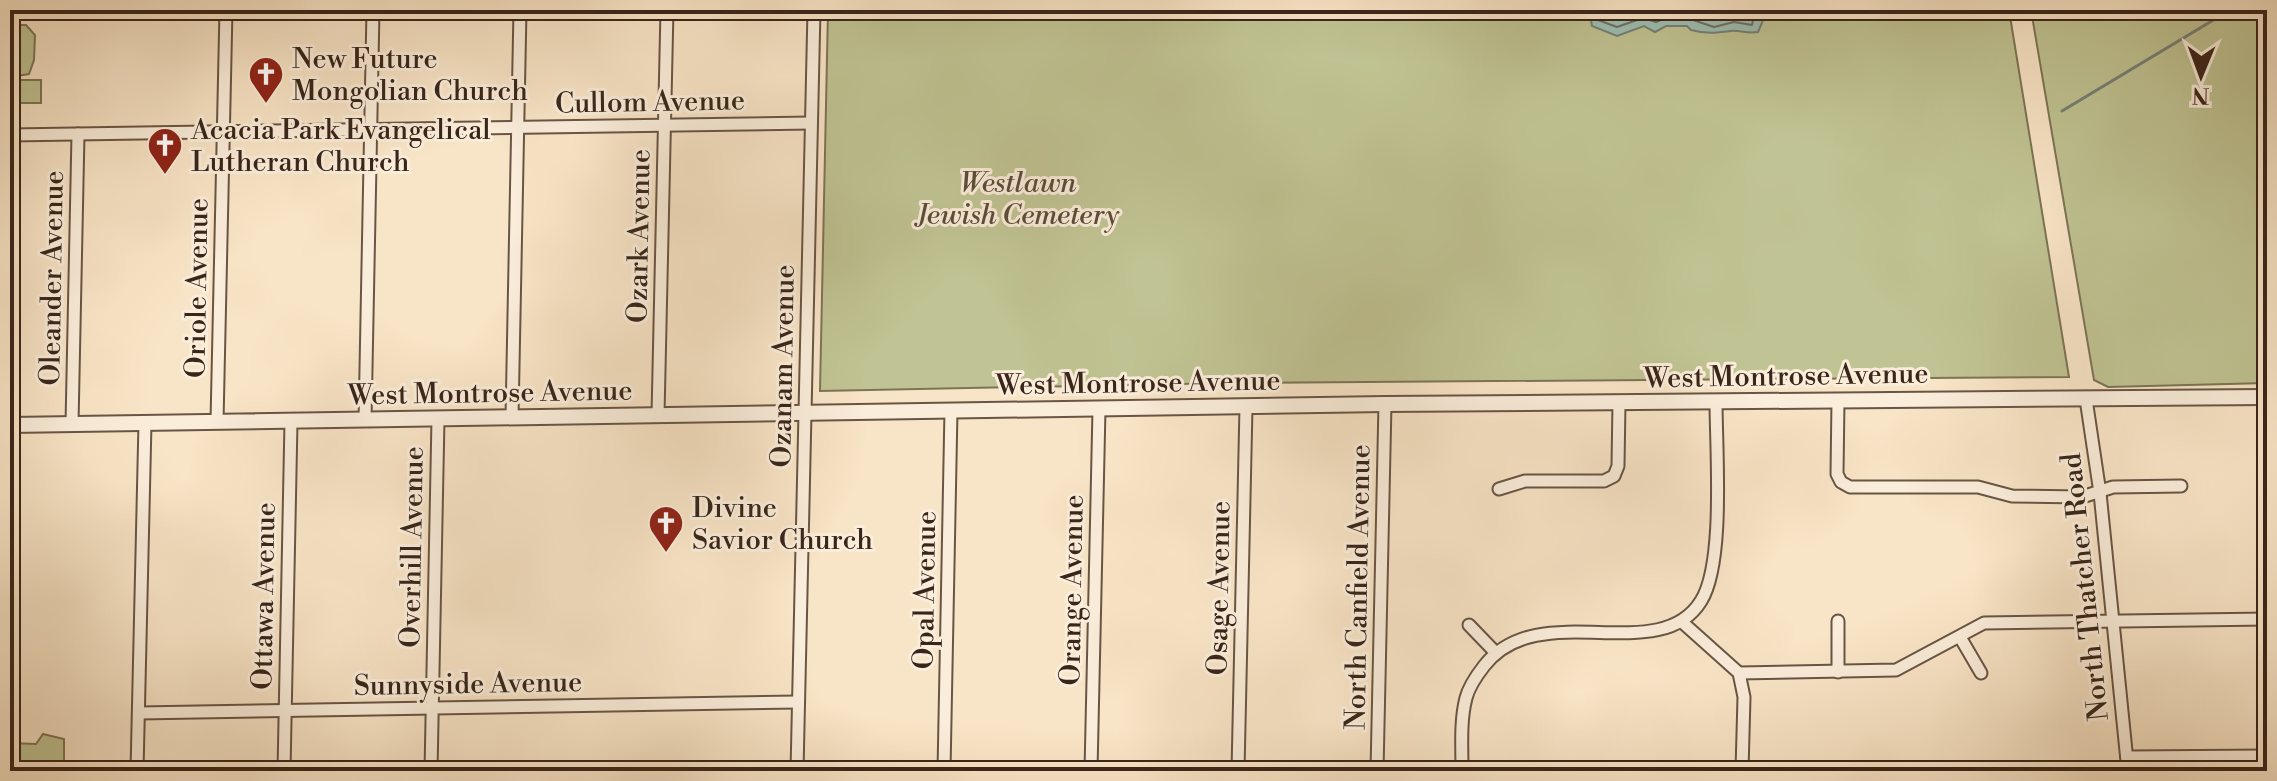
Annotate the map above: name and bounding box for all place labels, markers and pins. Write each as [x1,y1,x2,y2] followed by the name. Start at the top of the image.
[292,42,528,109] place label: New Future Mongolian Church
[247,55,285,105] church icon: New Future Mongolian Church
[190,113,491,180] place label: Acacia Park Evangelical Lutheran Church
[146,126,184,176] church icon: Acacia Park Evangelical Lutheran Church
[692,491,873,558] place label: Divine Savior Church
[647,504,685,554] church icon: Divine Savior Church

